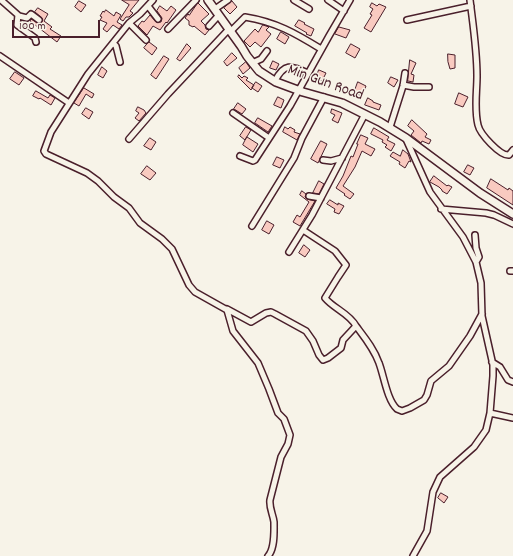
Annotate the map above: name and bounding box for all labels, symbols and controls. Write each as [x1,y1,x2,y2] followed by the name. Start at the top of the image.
[14,12,102,38] scale bar
[19,18,46,35] text: 100 m
[284,61,366,107] street label: Min Gun Road

